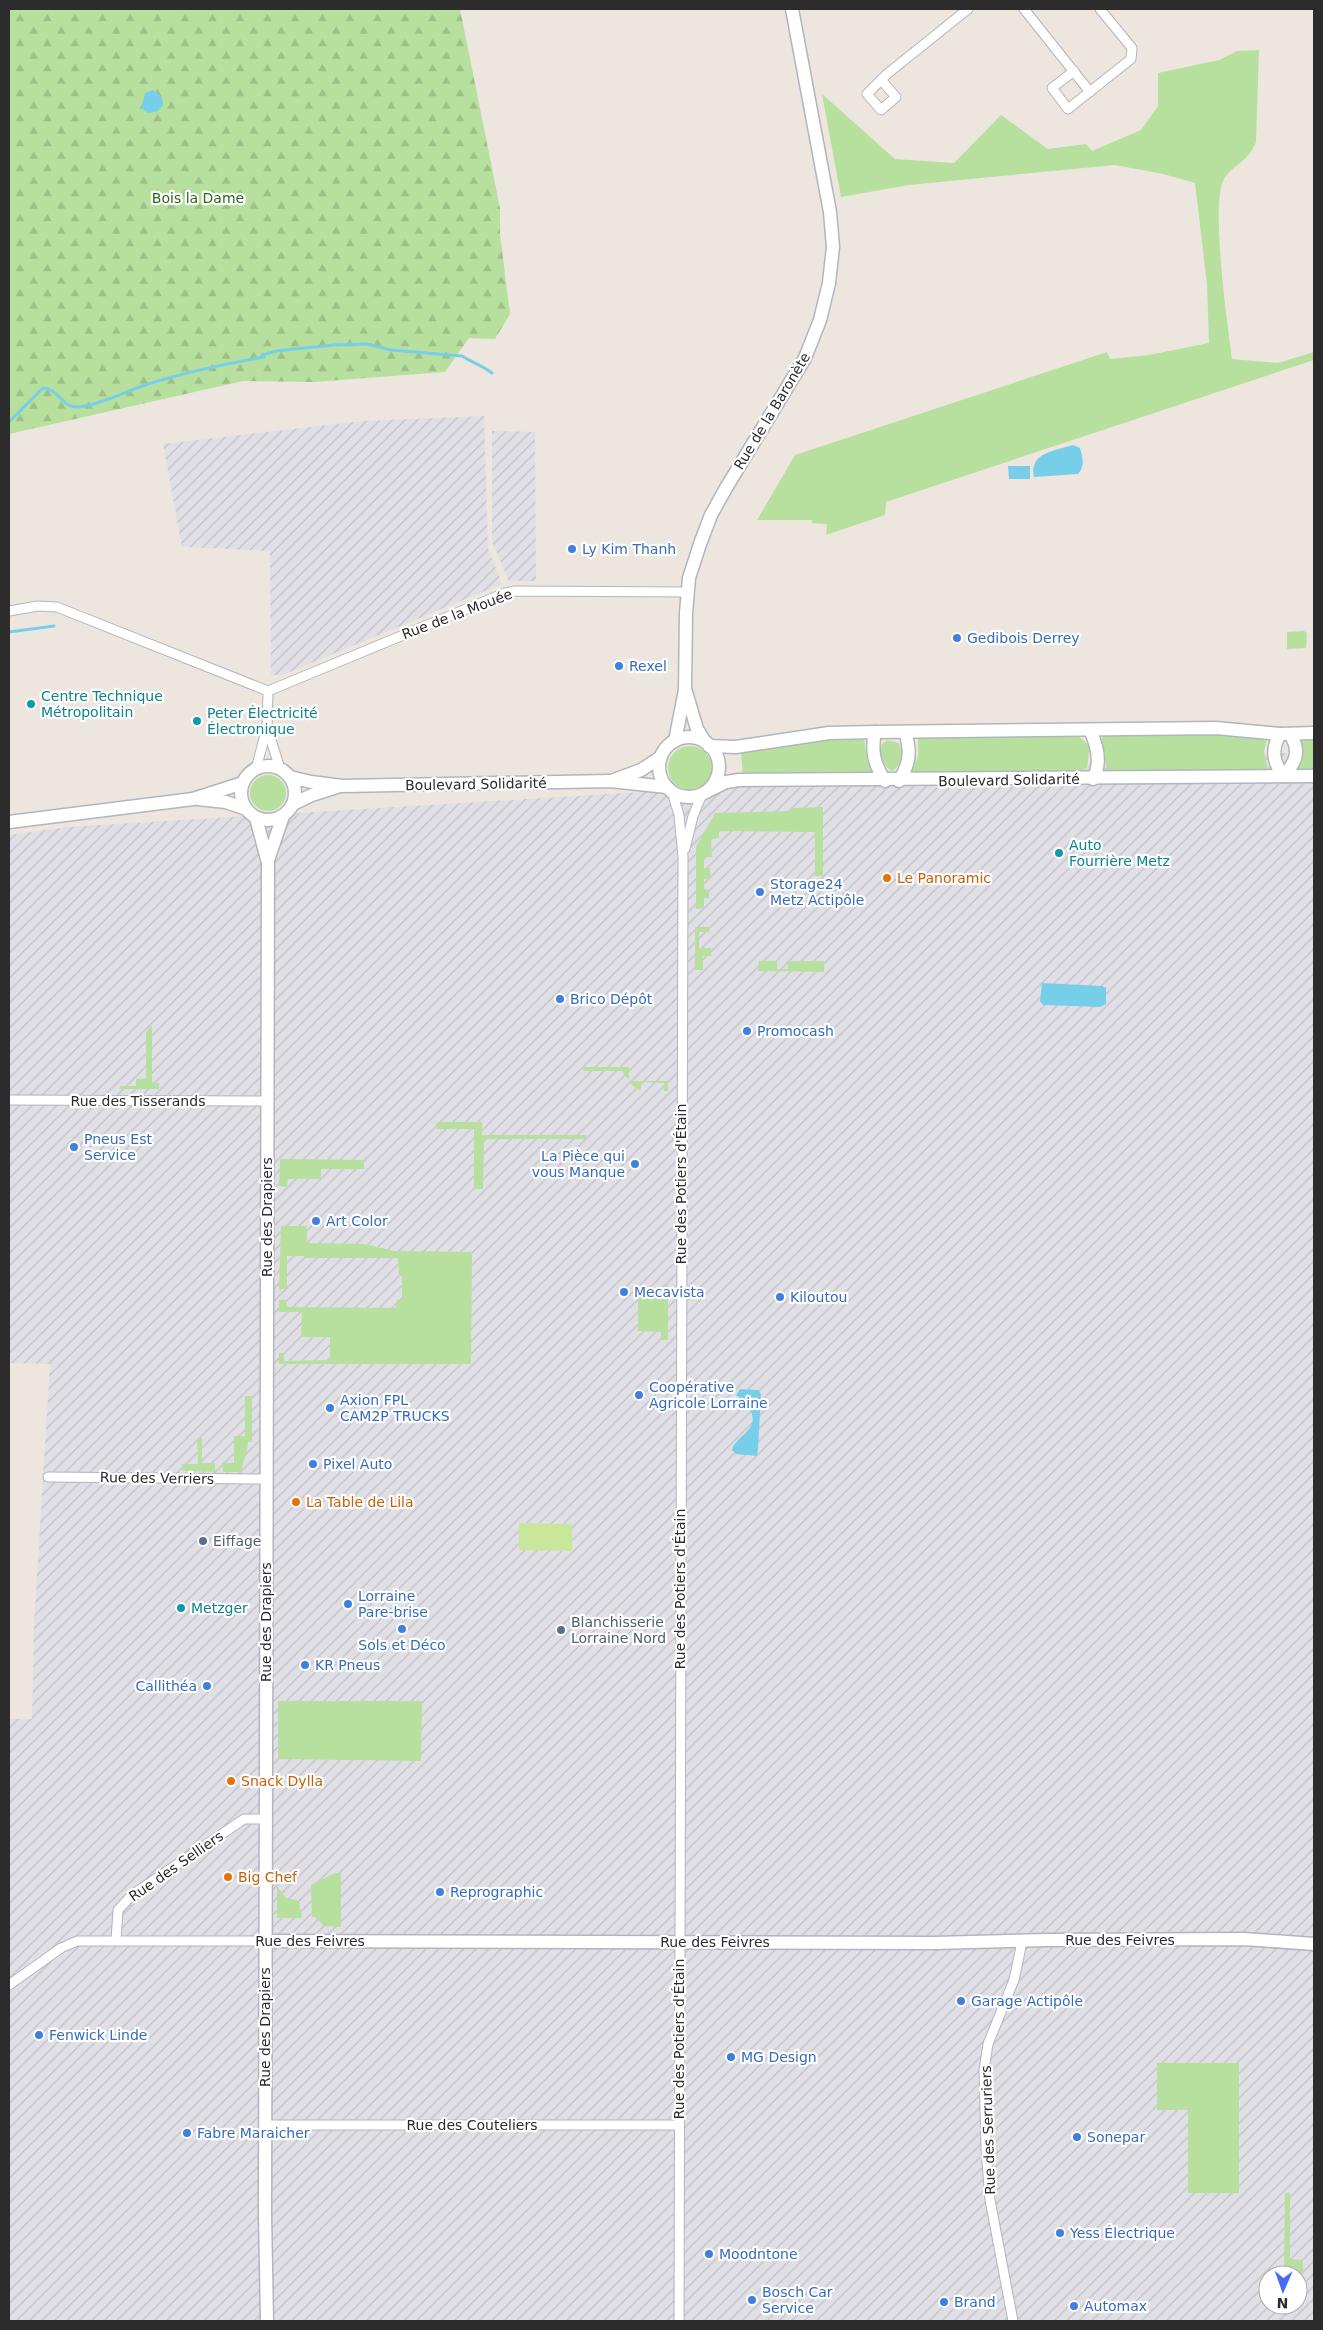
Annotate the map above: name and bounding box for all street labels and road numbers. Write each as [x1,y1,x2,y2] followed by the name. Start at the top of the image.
[731,350,813,472] street label: Rue de la Baronète
[400,586,514,642] street label: Rue de la Mouée
[938,771,1080,789] street label: Boulevard Solidarité
[405,775,547,793] street label: Boulevard Solidarité
[71,1093,205,1109] street label: Rue des Tisserands
[673,1104,689,1264] street label: Rue des Potiers d'Étain
[259,1157,275,1277] street label: Rue des Drapiers
[100,1469,214,1487] street label: Rue des Verriers
[672,1509,688,1669] street label: Rue des Potiers d'Étain
[258,1562,274,1682] street label: Rue des Drapiers
[126,1828,226,1904] street label: Rue des Selliers
[1065,1932,1175,1948] street label: Rue des Feivres
[255,1933,365,1949] street label: Rue des Feivres
[660,1934,770,1950] street label: Rue des Feivres
[671,1959,687,2119] street label: Rue des Potiers d'Étain
[257,1967,273,2087] street label: Rue des Drapiers
[978,2065,998,2195] street label: Rue des Serruriers
[406,2117,538,2133] street label: Rue des Couteliers

